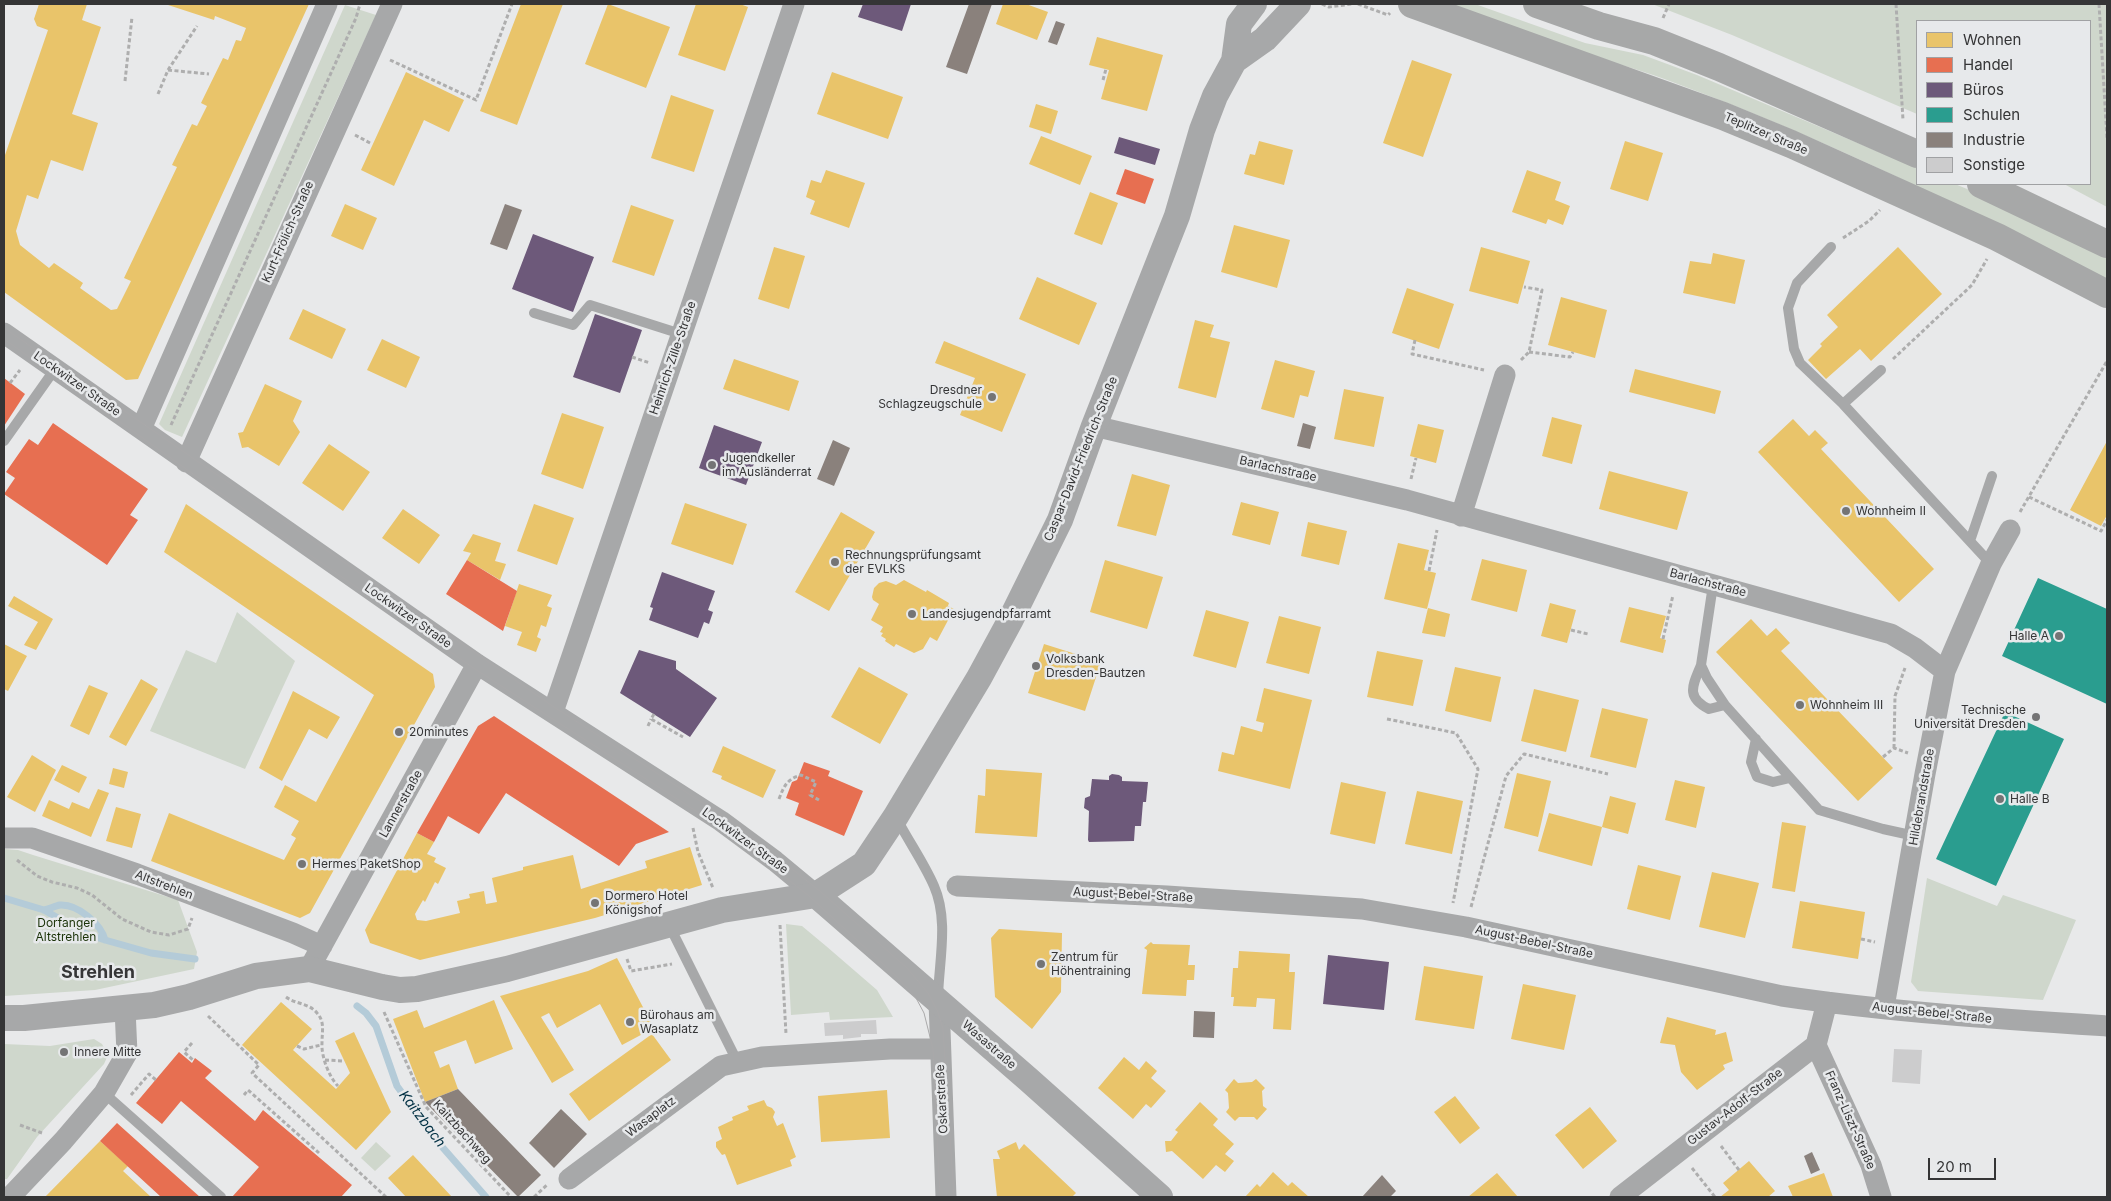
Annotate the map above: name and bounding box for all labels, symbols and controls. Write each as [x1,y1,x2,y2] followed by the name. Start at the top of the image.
[1916,20,2091,185] legend
[1963,30,2021,49] text: Wohnen
[1963,55,2013,74] text: Handel
[1963,80,2004,99] text: Büros
[1963,105,2020,124] text: Schulen
[1722,110,1810,158] street label: Teplitzer Straße
[1963,130,2025,149] text: Industrie
[1963,155,2025,174] text: Sonstige
[259,179,317,285] street label: Kurt-Frölich-Straße
[647,299,699,417] street label: Heinrich-Zille-Straße
[31,349,123,419] street label: Lockwitzer Straße
[1041,375,1121,543] street label: Caspar-David-Friedrich-Straße
[878,383,982,411] place label: Dresdner Schlagzeugschule
[986,391,998,403] marker: Dresdner Schlagzeugschule
[722,451,811,479] place label: Jugendkeller im Ausländerrat
[1238,453,1318,485] street label: Barlachstraße
[706,459,718,471] marker: Jugendkeller im Ausländerrat
[1856,504,1926,518] place label: Wohnheim II
[1840,505,1852,517] marker: Wohnheim II
[845,548,981,576] place label: Rechnungsprüfungsamt der EVLKS
[829,556,841,568] marker: Rechnungsprüfungsamt der EVLKS
[1668,566,1748,600] street label: Barlachstraße
[362,581,454,651] street label: Lockwitzer Straße
[922,607,1051,621] place label: Landesjugendpfarramt
[906,608,918,620] marker: Landesjugendpfarramt
[2009,629,2049,643] place label: Halle A
[2053,630,2065,642] marker: Halle A
[1046,652,1145,680] place label: Volksbank Dresden-Bautzen
[1030,660,1042,672] marker: Volksbank Dresden-Bautzen
[1810,698,1883,712] place label: Wohnheim III
[1794,699,1806,711] marker: Wohnheim III
[1914,703,2026,731] place label: Technische Universität Dresden
[2030,711,2042,723] marker: Technische Universität Dresden
[409,725,469,739] place label: 20minutes
[393,726,405,738] marker: 20minutes
[1906,747,1938,847] street label: Hildebrandstraße
[376,768,426,840] street label: Lannerstraße
[2010,792,2050,806] place label: Halle B
[1994,793,2006,805] marker: Halle B
[699,805,791,877] street label: Lockwitzer Straße
[312,857,421,871] place label: Hermes PaketShop
[296,858,308,870] marker: Hermes PaketShop
[133,867,195,903] street label: Altstrehlen
[1073,885,1193,905] street label: August-Bebel-Straße
[605,889,688,917] place label: Dormero Hotel Königshof
[589,897,601,909] marker: Dormero Hotel Königshof
[36,916,96,944] park label: Dorfanger Altstrehlen
[1474,922,1594,962] street label: August-Bebel-Straße
[1051,950,1131,978] place label: Zentrum für Höhentraining
[1035,958,1047,970] marker: Zentrum für Höhentraining
[61,962,135,984] district label: Strehlen
[1871,1000,1993,1026] street label: August-Bebel-Straße
[640,1008,714,1036] place label: Bürohaus am Wasaplatz
[624,1016,636,1028] marker: Bürohaus am Wasaplatz
[959,1018,1019,1072] street label: Wasastraße
[74,1045,141,1059] place label: Innere Mitte
[58,1046,70,1058] marker: Innere Mitte
[933,1064,951,1134] street label: Oskarstraße
[1684,1065,1786,1149] street label: Gustav-Adolf-Straße
[1822,1068,1878,1172] street label: Franz-Liszt-Straße
[395,1087,449,1151] water label: Kaitzbach
[623,1094,679,1140] street label: Wasaplatz
[430,1097,494,1167] street label: Kaitzbachweg
[1931,1148,1998,1180] scale bar
[1936,1157,1972,1176] text: 20 m

